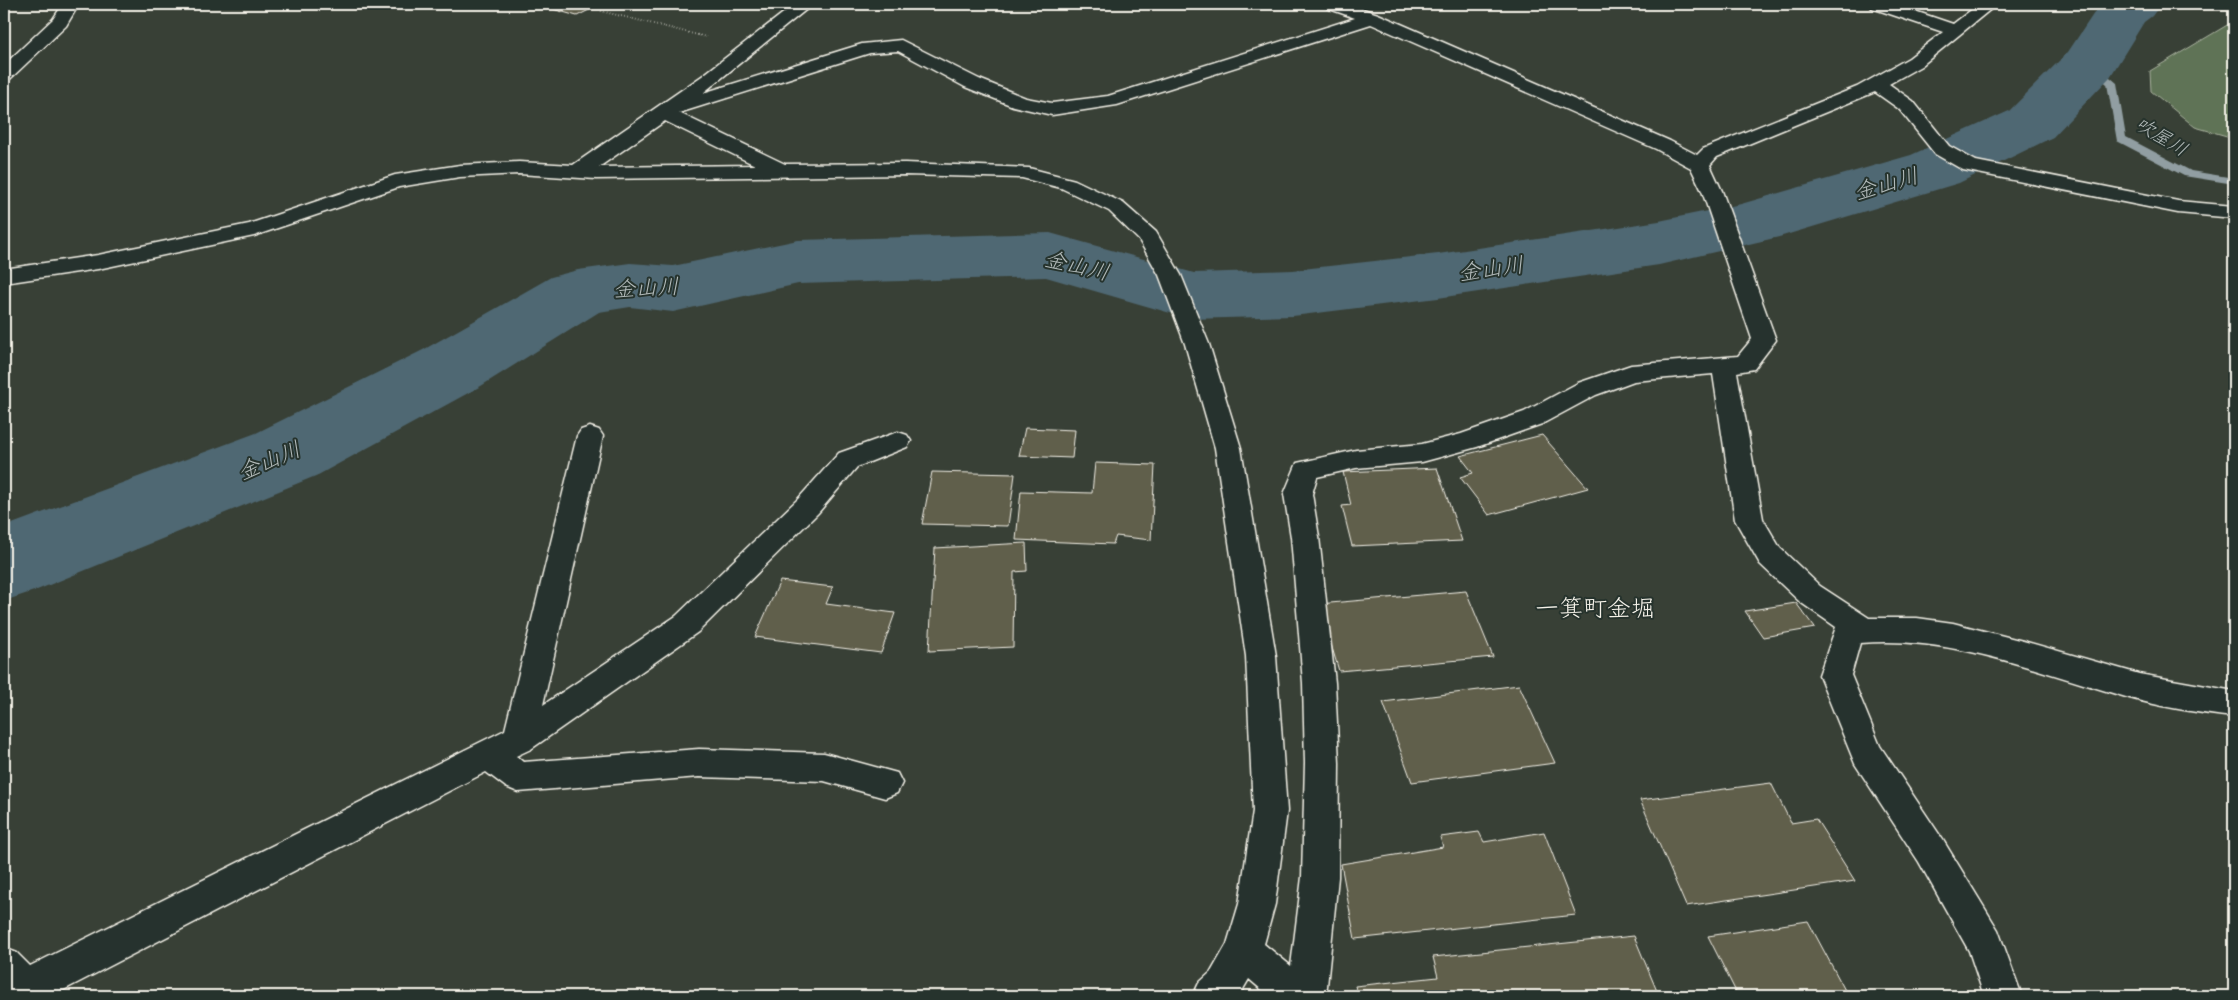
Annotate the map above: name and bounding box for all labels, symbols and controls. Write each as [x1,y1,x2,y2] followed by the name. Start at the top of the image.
[2131,112,2192,162] water label: 吹屋川
[1851,161,1922,207] water label: 金山川
[1041,245,1112,287] water label: 金山川
[1457,251,1526,287] water label: 金山川
[612,272,680,304] water label: 金山川
[234,435,305,487] water label: 金山川
[1535,593,1655,623] district label: 一箕町金堀

